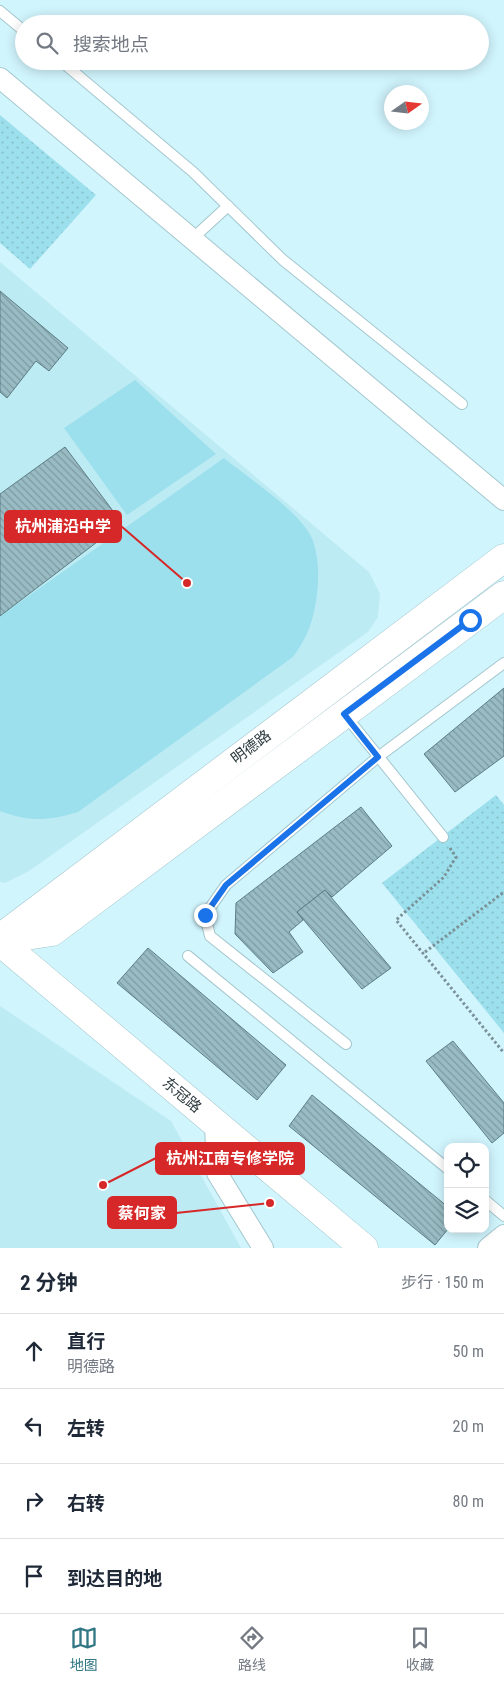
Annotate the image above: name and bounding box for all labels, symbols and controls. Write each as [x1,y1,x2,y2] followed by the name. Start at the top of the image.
[15,15,489,70] search box
[33,29,61,57] icon: search
[73,33,149,56] text: 搜索地点
[384,85,429,130] north arrow
[5,511,121,542] callout: 杭州浦沿中学
[15,517,111,536] text: 杭州浦沿中学
[459,609,482,632] route start
[228,726,274,768] street label: 明德路
[194,904,217,927] route end
[159,1074,205,1116] street label: 东冠路
[156,1143,304,1174] callout: 杭州江南专修学院
[444,1143,489,1233] map controls
[444,1143,489,1188] button: locate
[166,1149,294,1168] text: 杭州江南专修学院
[444,1188,489,1233] button: layers
[108,1197,176,1228] callout: 蔡何家
[118,1204,166,1223] text: 蔡何家
[20,1271,77,1295] text: 2 分钟
[401,1273,484,1292] text: 步行 · 150 m
[67,1330,105,1353] text: 直行
[20,1337,48,1365] icon: ahead
[452,1342,484,1361] text: 50 m
[67,1357,115,1376] text: 明德路
[20,1412,48,1440] icon: left
[67,1417,105,1440] text: 左转
[452,1417,484,1436] text: 20 m
[20,1487,48,1515] icon: right
[67,1492,105,1515] text: 右转
[452,1492,484,1511] text: 80 m
[20,1562,48,1590] icon: arrive
[67,1567,162,1590] text: 到达目的地
[70,1624,98,1674] tab: 地图
[238,1624,266,1674] tab: 路线
[406,1624,434,1674] tab: 收藏

